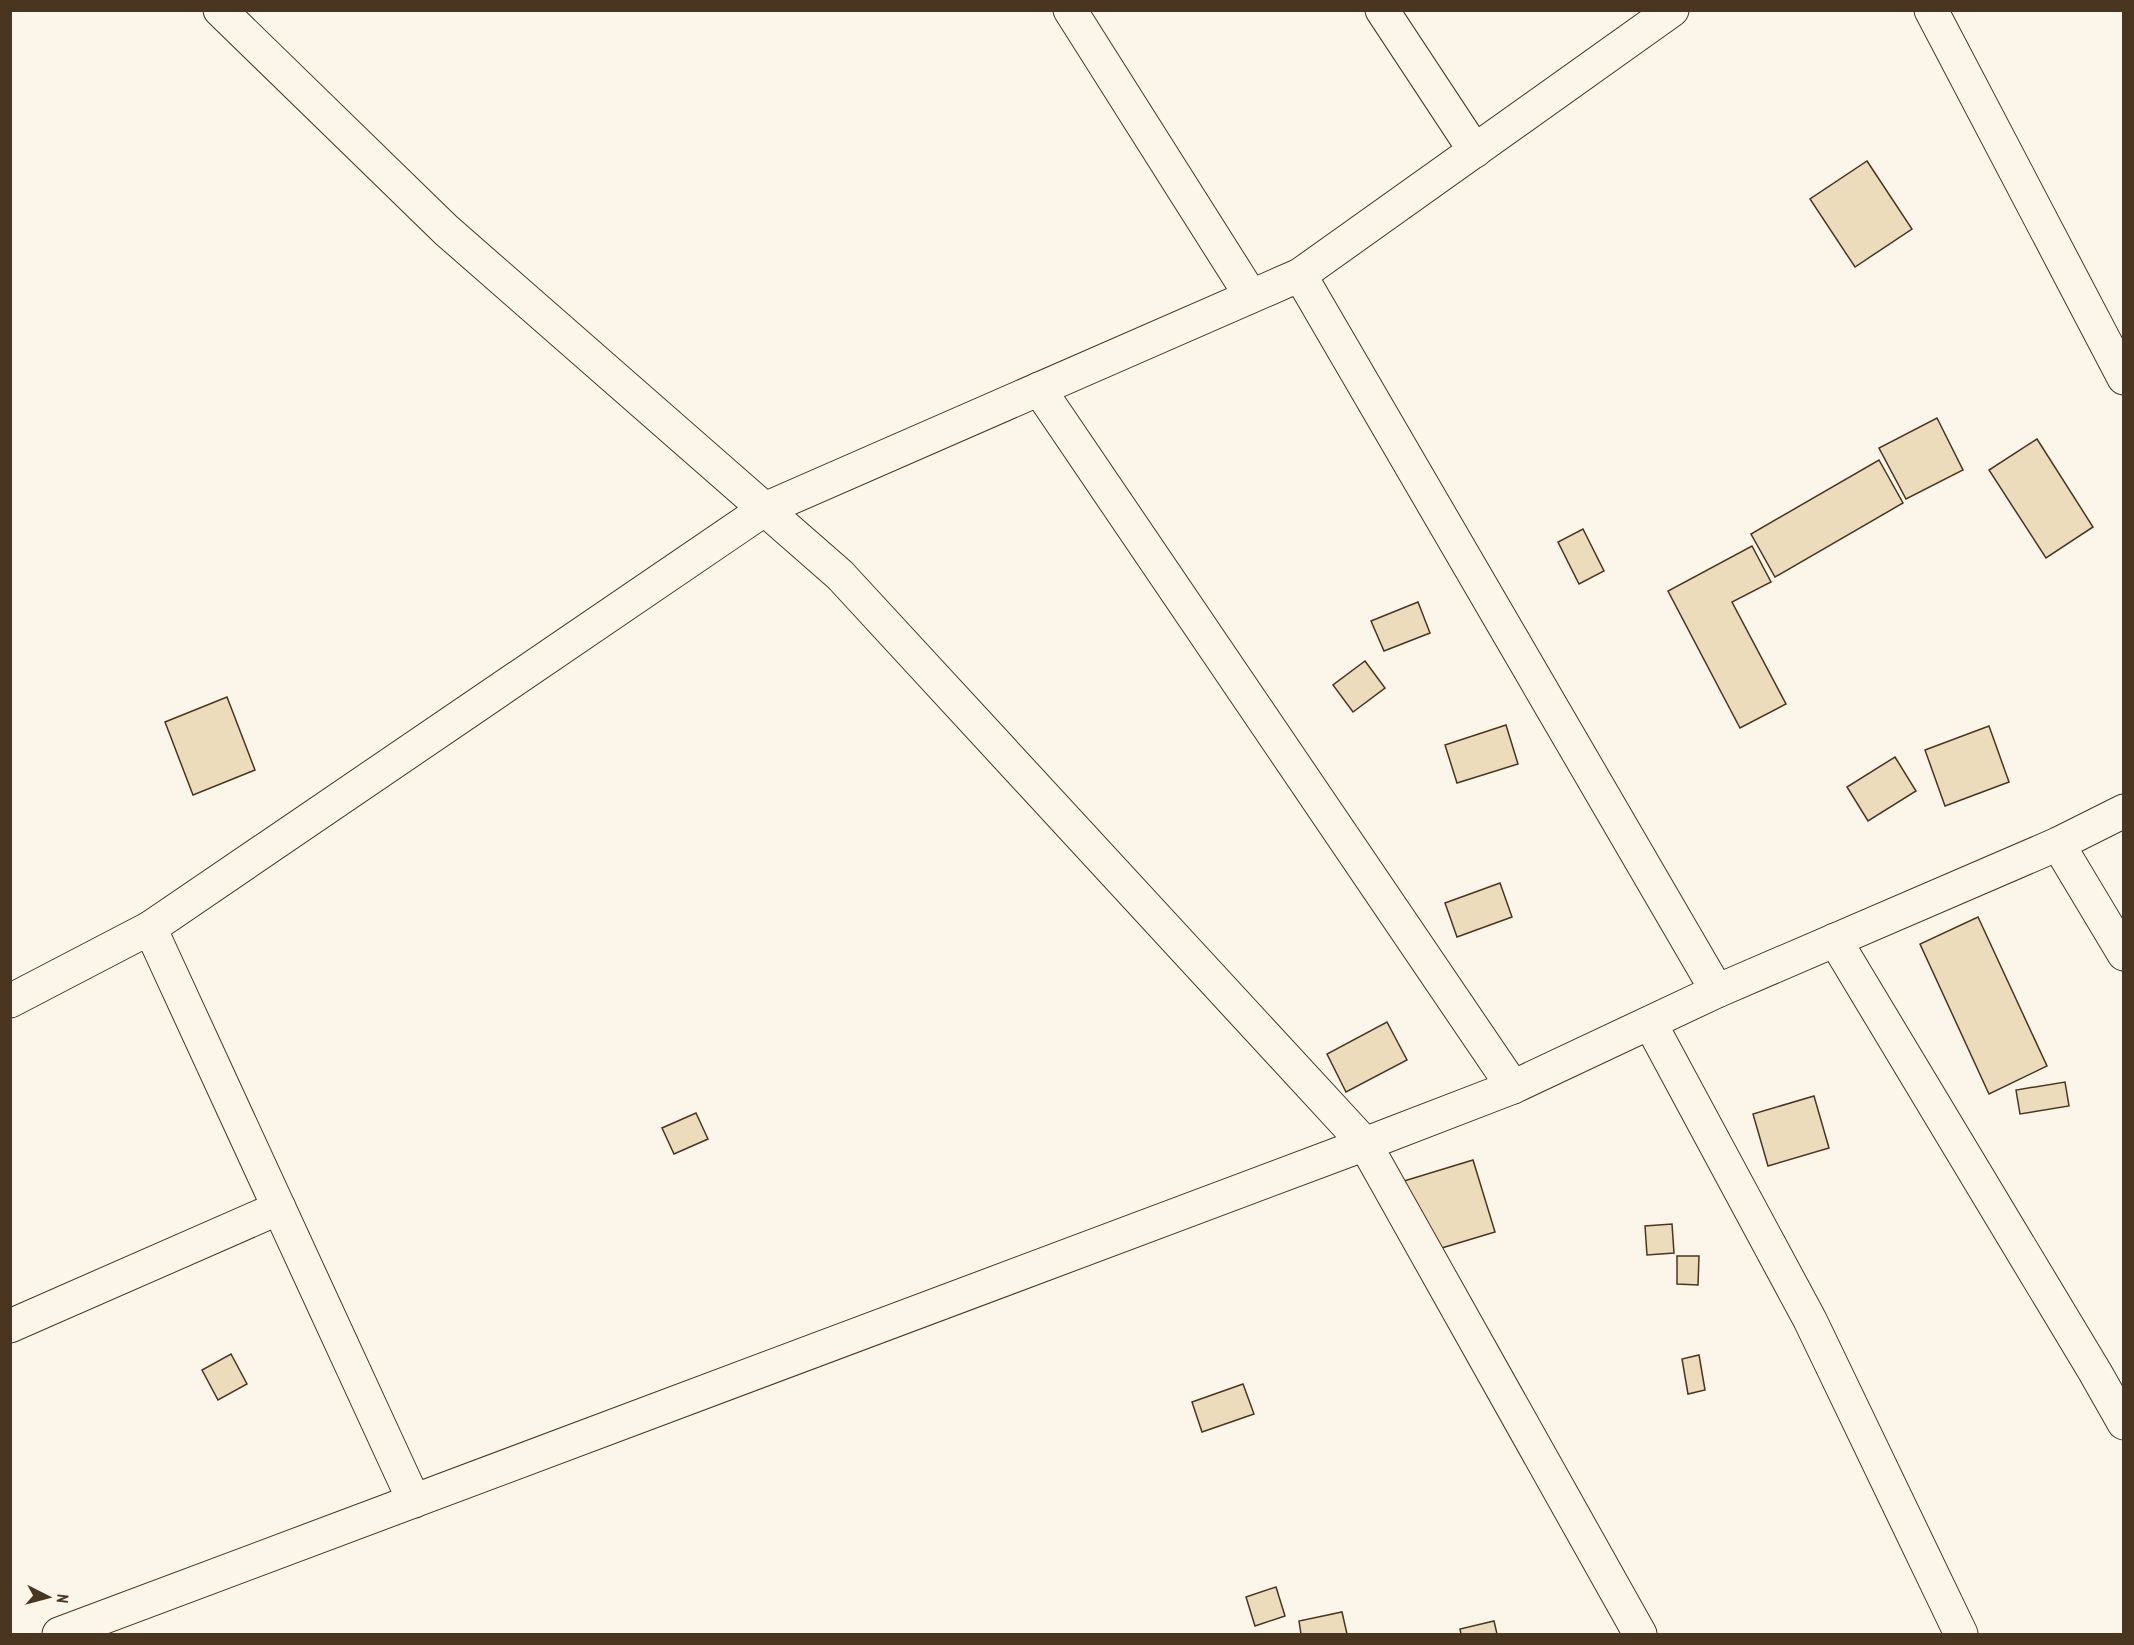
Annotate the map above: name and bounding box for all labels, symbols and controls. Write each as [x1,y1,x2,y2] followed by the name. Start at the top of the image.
[18,1567,78,1627] north arrow
[53,1593,73,1604] text: N

